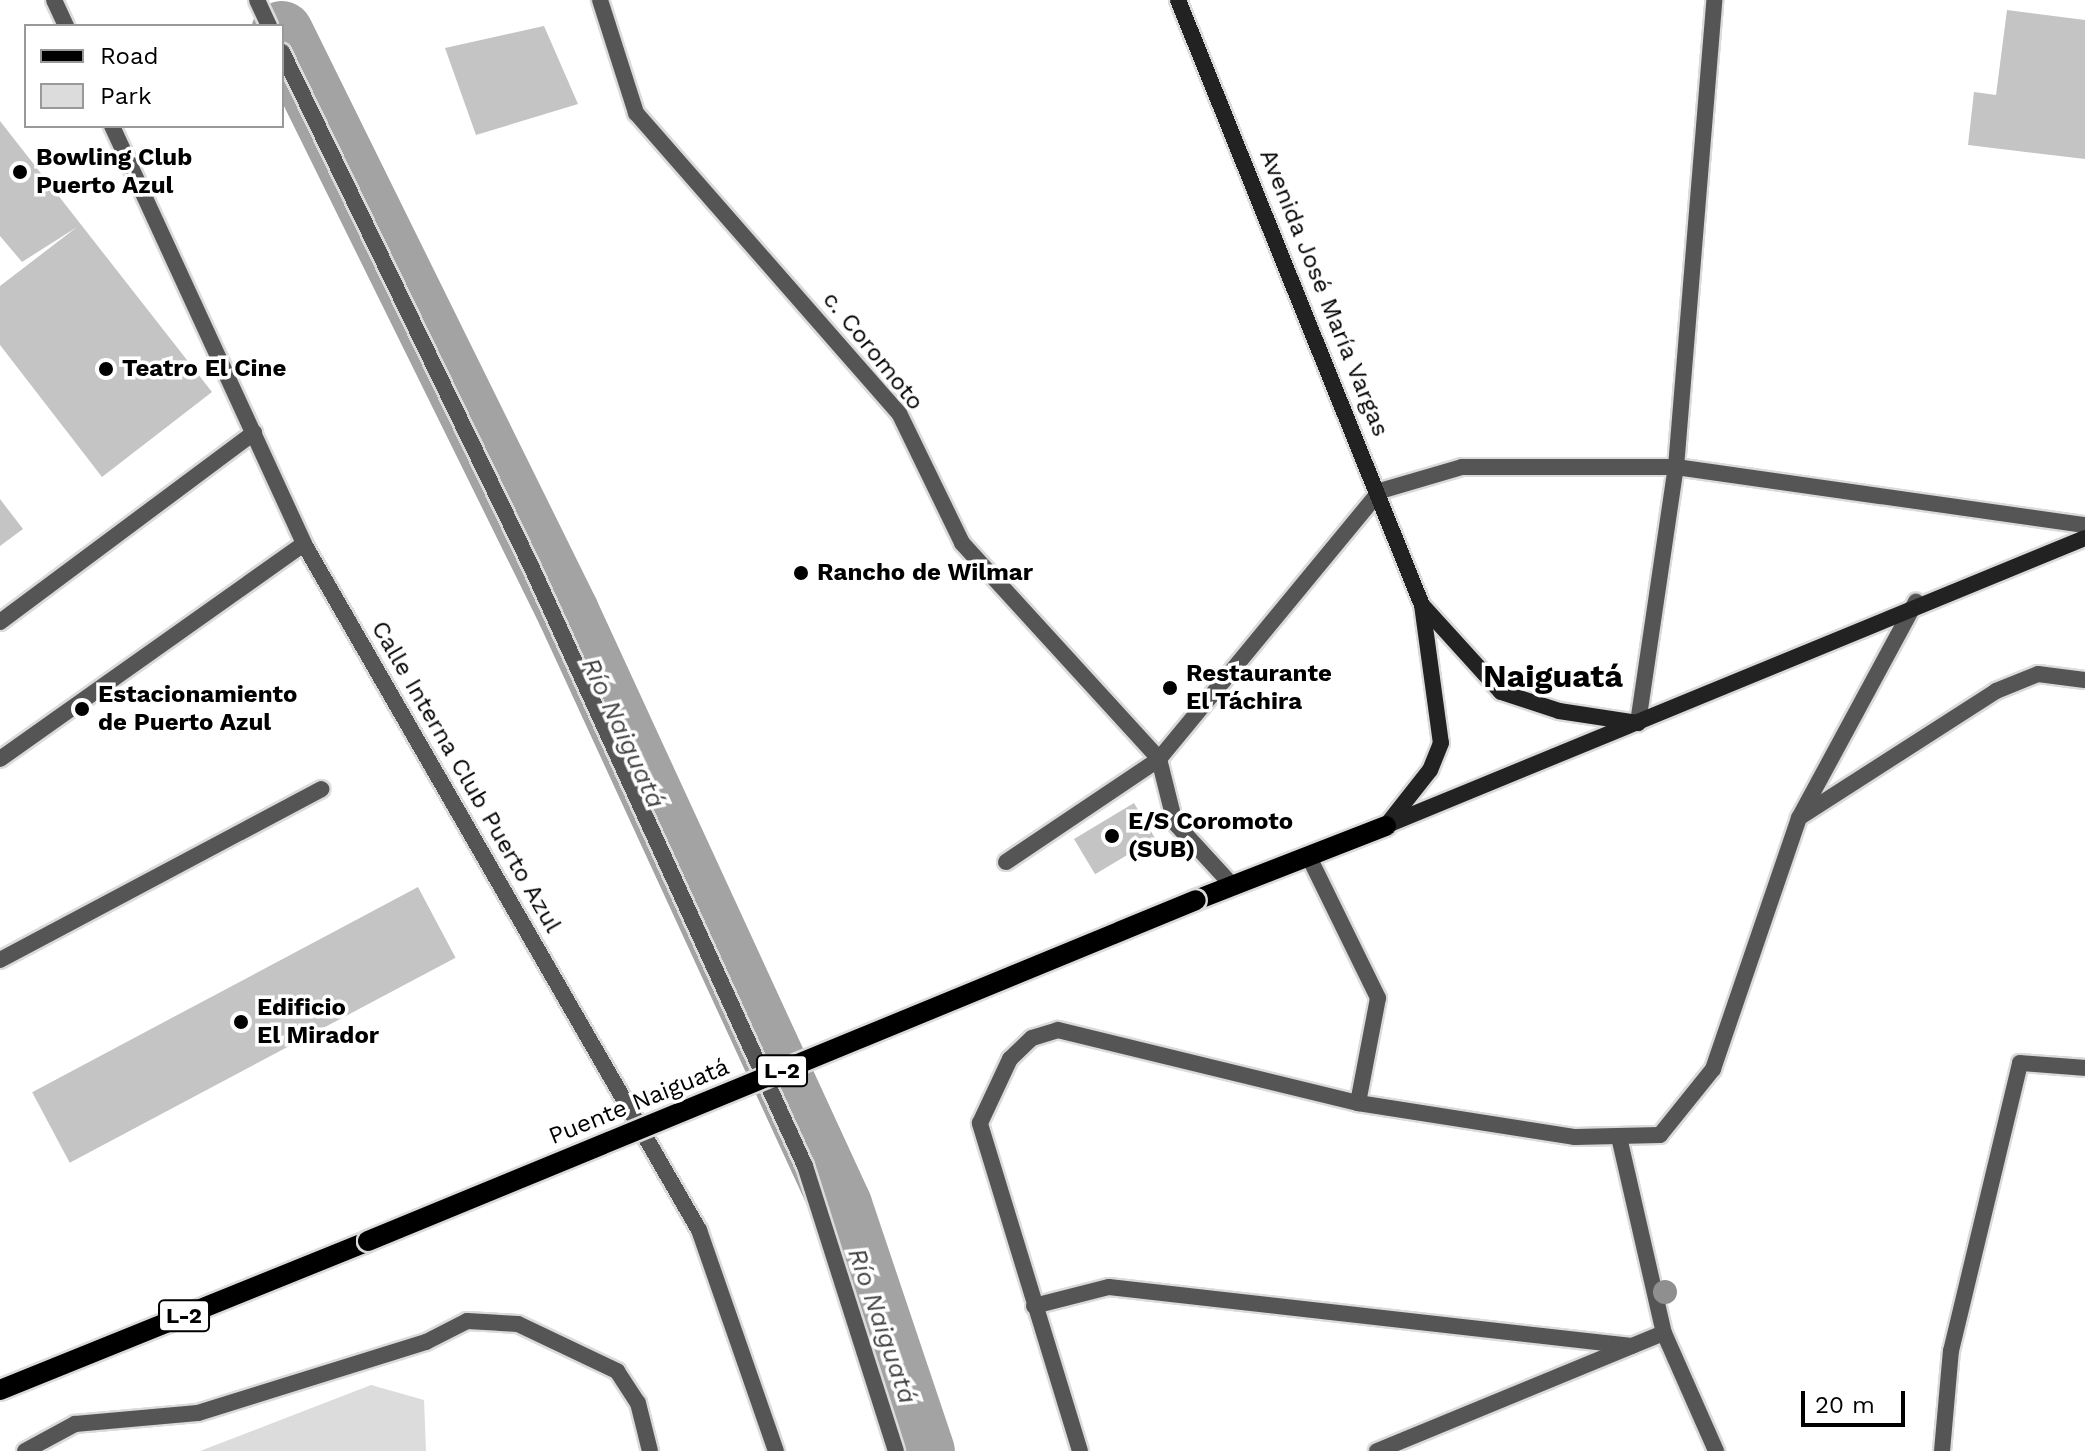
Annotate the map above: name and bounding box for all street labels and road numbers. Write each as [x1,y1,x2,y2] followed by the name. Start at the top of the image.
[1253,144,1395,442] street label: Avenida José María Vargas
[816,286,930,416] street label: c. Coromoto
[364,615,568,939] street label: Calle Interna Club Puerto Azul
[545,1053,733,1151] street label: Puente Naiguatá
[756,1053,808,1089] road number: L-2
[158,1298,210,1334] road number: L-2

